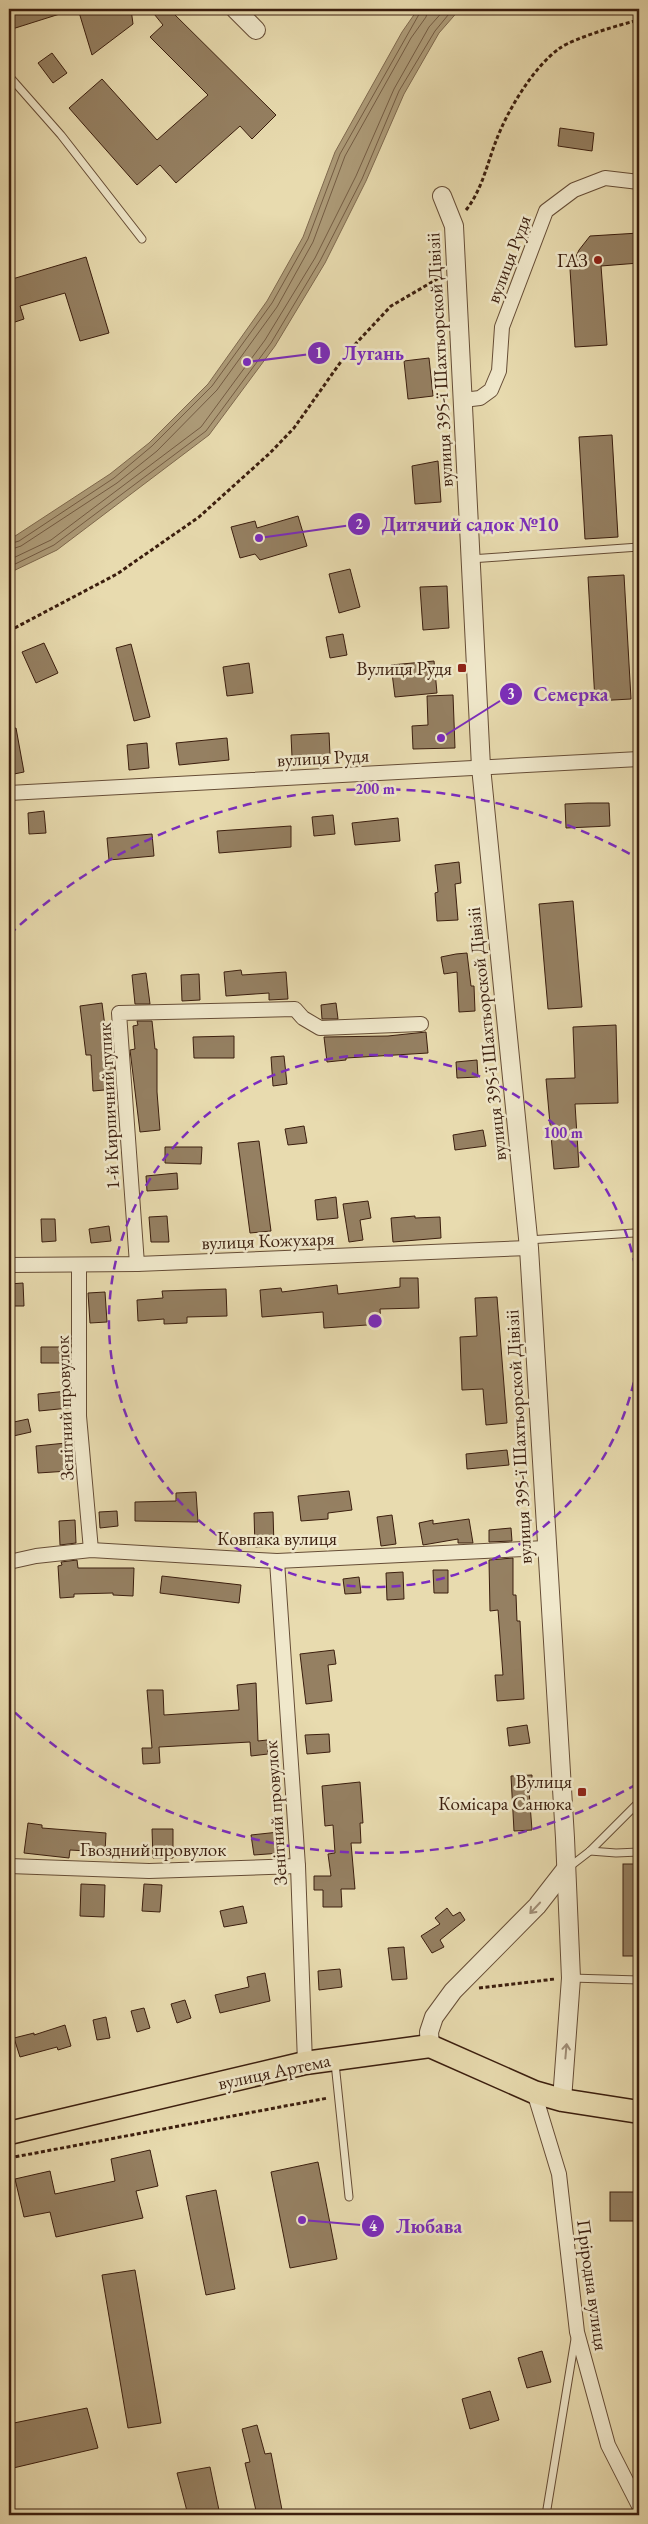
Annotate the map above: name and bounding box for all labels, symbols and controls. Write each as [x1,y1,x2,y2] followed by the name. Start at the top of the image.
[480,211,537,307] street label: вулиця Рудя
[420,232,459,488] street label: вулиця 395-ї Шахтьорской Дівізіі
[557,248,588,273] place label: ГАЗ
[592,254,604,266] marker: ГАЗ
[307,335,414,370] callout: Лугань
[342,340,404,366] text: Лугань
[315,343,323,362] text: 1
[346,506,568,541] callout: Дитячий садок №10
[382,511,559,537] text: Дитячий садок №10
[355,514,363,533] text: 2
[356,656,452,681] place label: Вулиця Рудя
[456,662,468,674] marker: Вулиця Рудя
[499,677,618,712] callout: Семерка
[534,681,609,707] text: Семерка
[507,684,515,703] text: 3
[276,743,370,772] street label: вулиця Рудя
[355,779,395,798] text: 200 m
[461,906,512,1162] street label: вулиця 395-ї Шахтьорской Дівізіі
[92,1022,125,1190] street label: 1-й Кирпичний тупик
[543,1123,583,1142] text: 100 m
[201,1226,335,1255] street label: вулиця Кожухаря
[499,1309,538,1565] street label: вулиця 395-ї Шахтьорской Дівізіі
[366,1312,384,1330] centre of rings
[49,1335,80,1481] street label: Зенітний провулок
[217,1526,338,1551] street label: Ковпака вулиця
[258,1740,293,1886] street label: Зенітний провулок
[438,1769,572,1816] place label: Вулиця Комісара Санюка
[576,1786,588,1798] marker: Вулиця Комісара Санюка
[80,1837,226,1862] street label: Гвоздний провулок
[529,1901,541,1914] one-way arrow
[561,2044,571,2060] one-way arrow
[215,2047,333,2096] street label: вулиця Артема
[361,2208,472,2243] callout: Любава
[396,2213,462,2239] text: Любава
[369,2216,378,2235] text: 4
[571,2218,614,2353] street label: Пріродна вулиця

